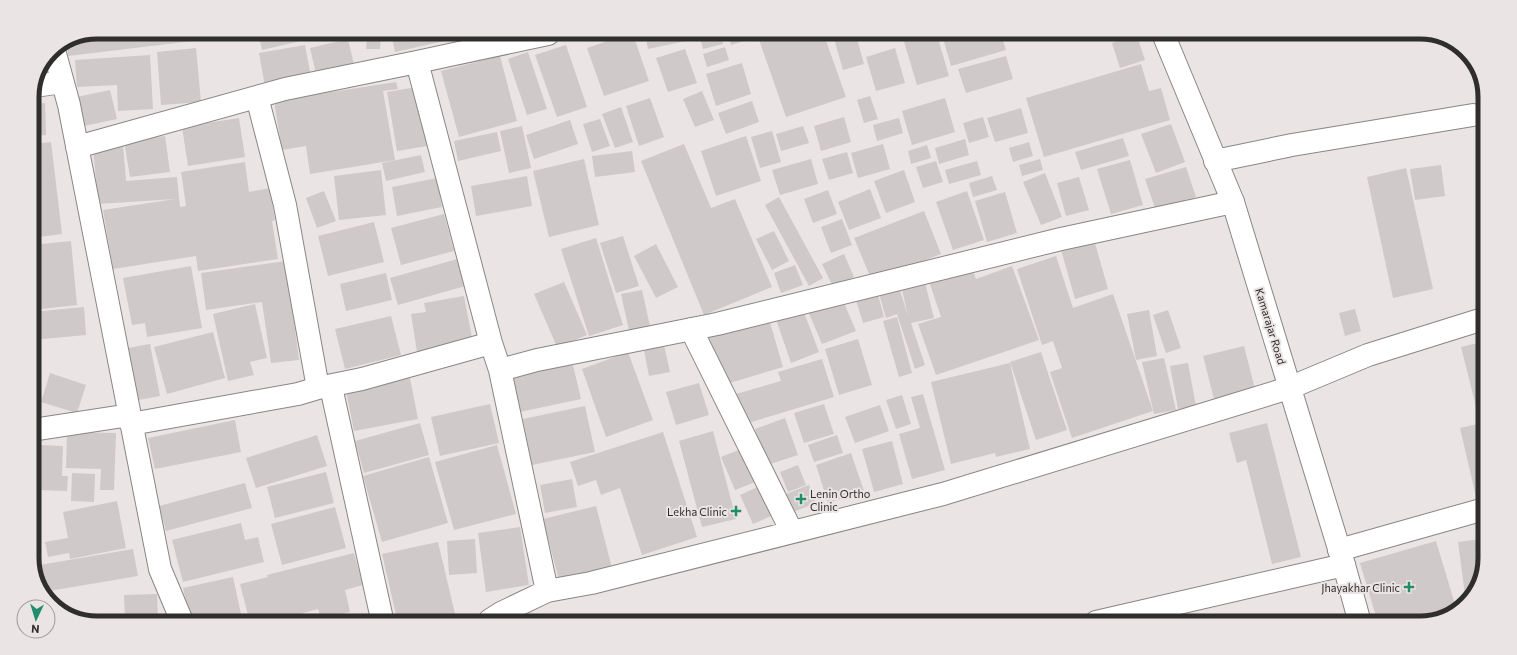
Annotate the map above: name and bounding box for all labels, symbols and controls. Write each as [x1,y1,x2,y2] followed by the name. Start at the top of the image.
[1253,286,1289,366] street label: Kamarajar Road
[810,487,871,513] place label: Lenin Ortho Clinic
[795,493,807,505] marker: Lenin Ortho Clinic
[667,505,727,518] place label: Lekha Clinic
[730,505,742,517] marker: Lekha Clinic
[1321,581,1400,595] place label: Jhayakhar Clinic
[1403,581,1415,593] marker: Jhayakhar Clinic
[16,599,56,639] north arrow
[31,623,40,636] text: N

